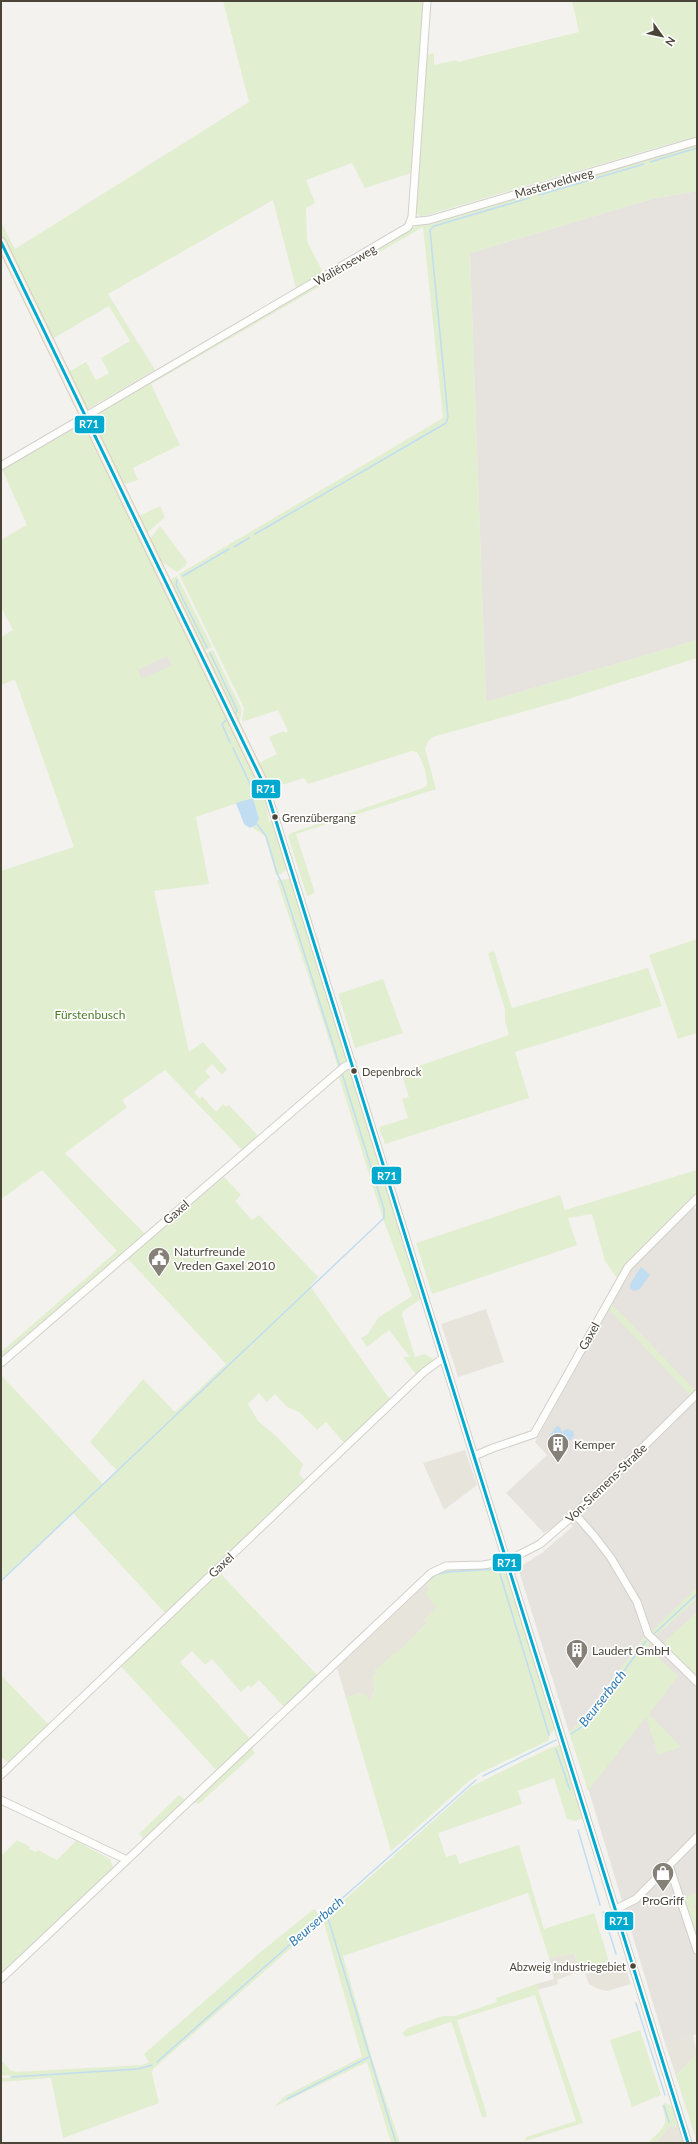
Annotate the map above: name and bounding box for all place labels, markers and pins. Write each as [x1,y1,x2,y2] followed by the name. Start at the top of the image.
[282,811,356,824] place label: Grenzübergang
[270,812,280,822] marker: Grenzübergang
[362,1065,422,1078] place label: Depenbrock
[349,1066,359,1076] marker: Depenbrock
[174,1244,275,1273] place label: Naturfreunde Vreden Gaxel 2010
[146,1245,172,1278] public building icon: Naturfreunde Vreden Gaxel 2010
[545,1431,571,1464] building icon: Kemper
[574,1437,616,1452] place label: Kemper
[564,1637,590,1670] building icon: Laudert GmbH
[592,1643,670,1658] place label: Laudert GmbH
[650,1860,676,1893] shop icon: ProGriff
[642,1893,684,1908] place label: ProGriff
[509,1960,626,1973] place label: Abzweig Industriegebiet
[628,1961,638,1971] marker: Abzweig Industriegebiet

